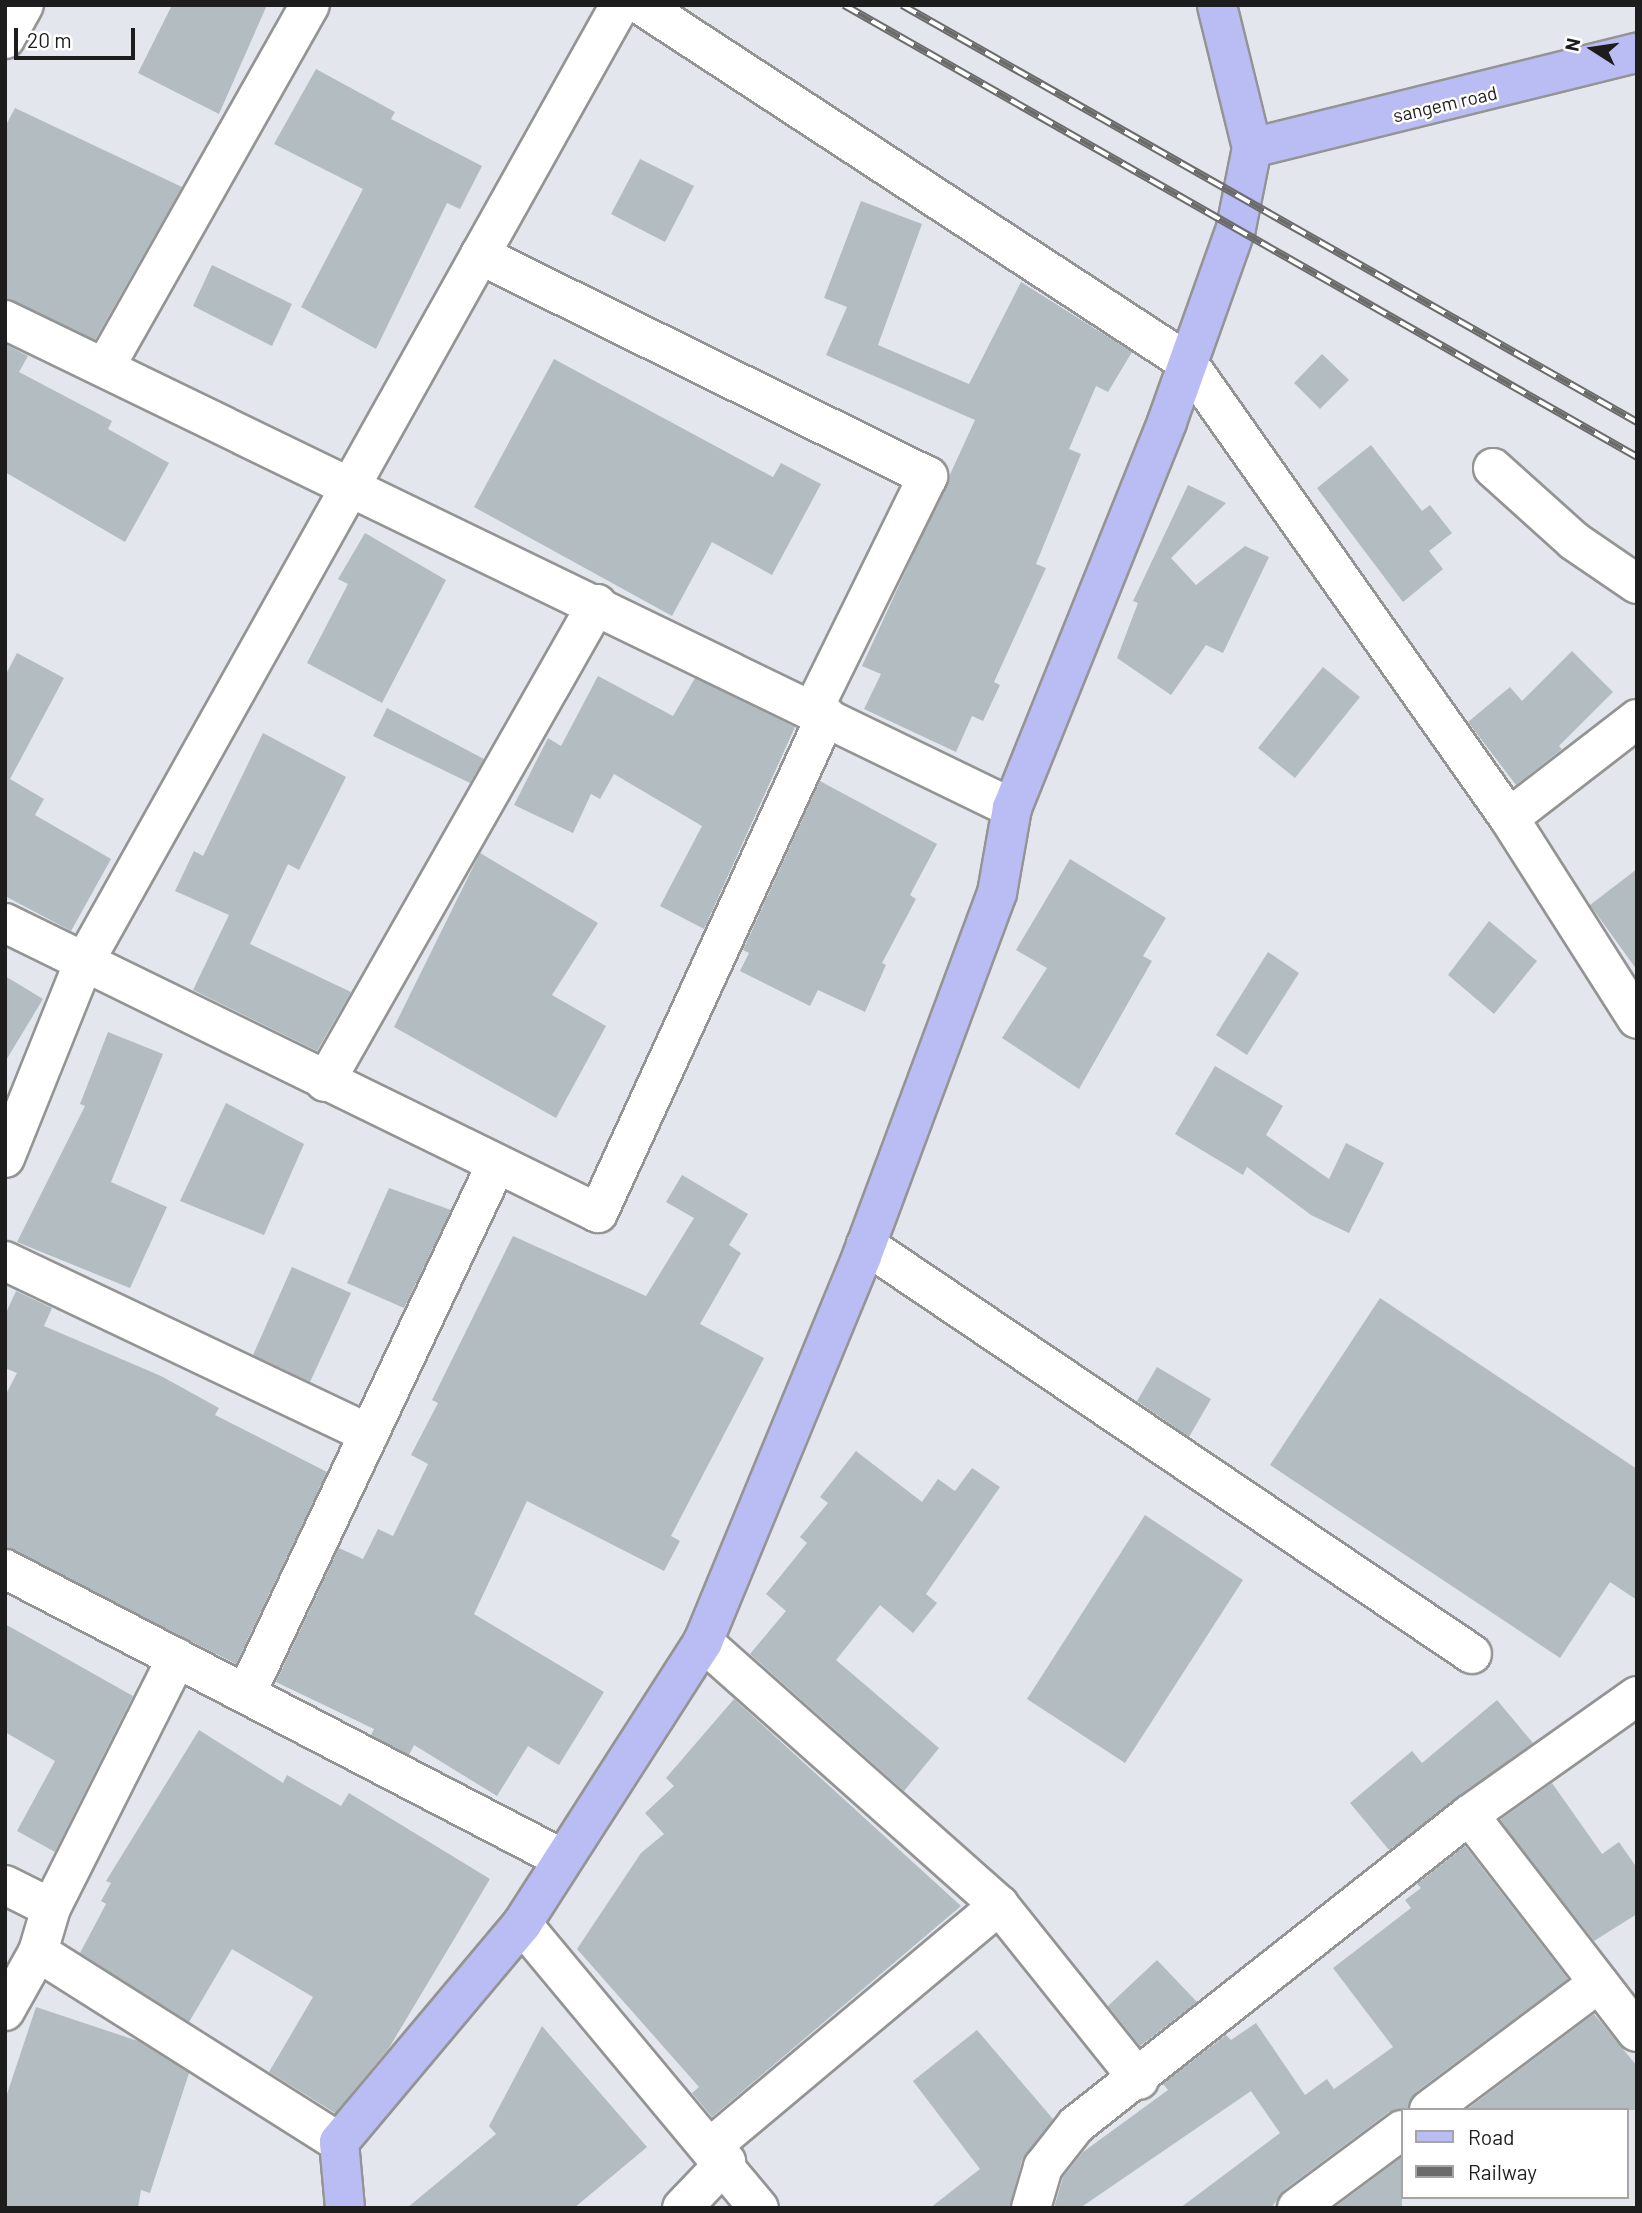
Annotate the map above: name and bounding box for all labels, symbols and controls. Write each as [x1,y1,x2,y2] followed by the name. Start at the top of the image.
[18,14,138,58] scale bar
[1558,14,1628,84] north arrow
[27,27,72,52] text: 20 m
[1559,36,1585,53] text: N
[1391,81,1499,127] street label: sangem road
[1400,2108,1628,2199] legend
[1468,2124,1514,2149] text: Road
[1468,2159,1537,2184] text: Railway

